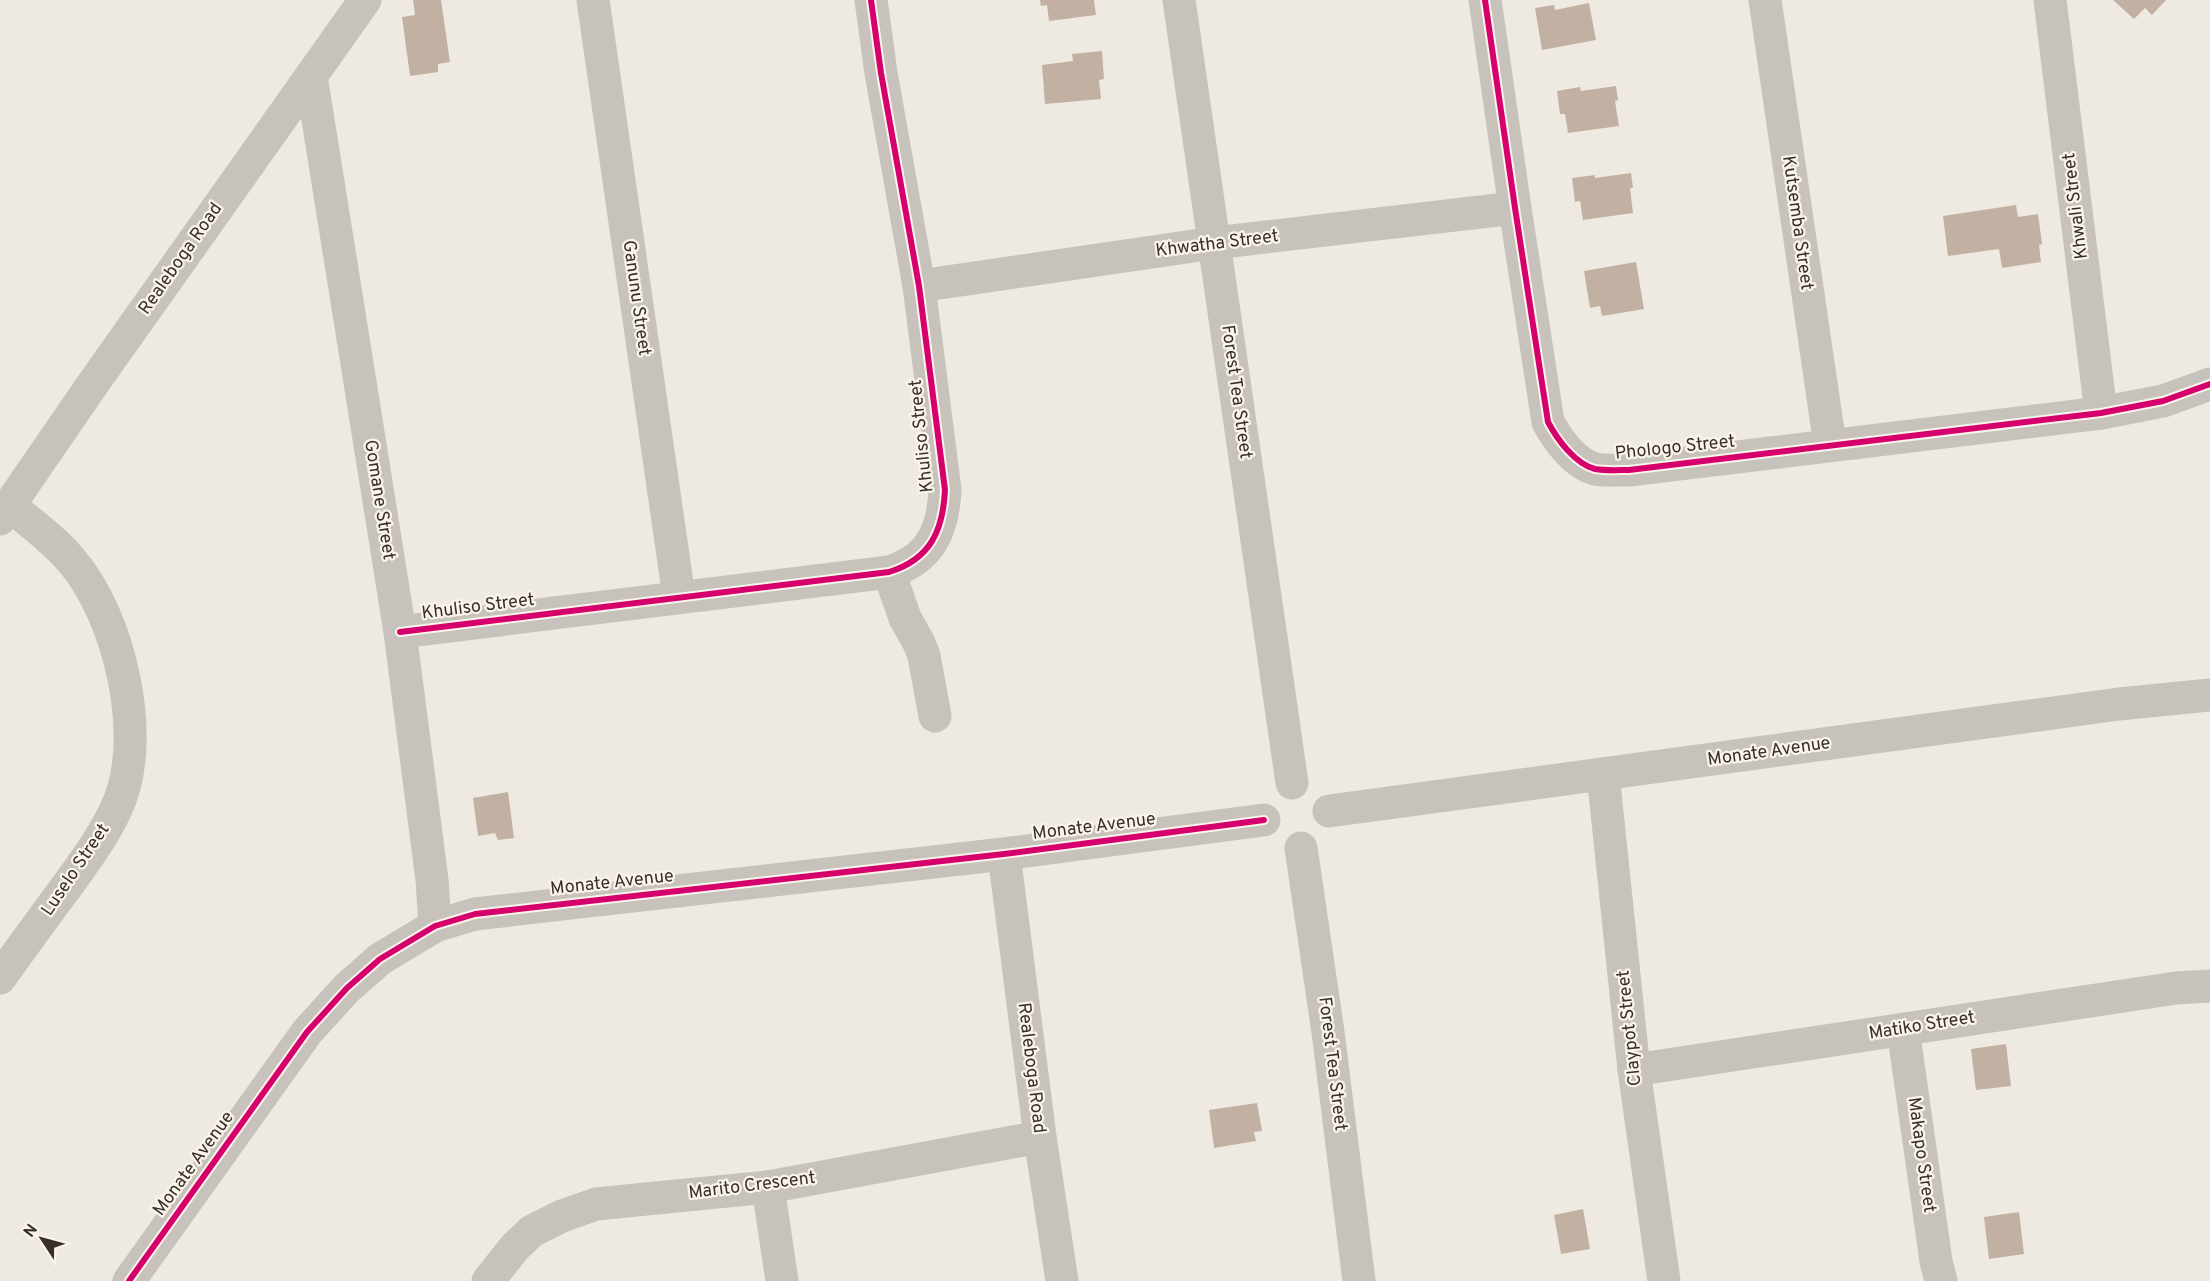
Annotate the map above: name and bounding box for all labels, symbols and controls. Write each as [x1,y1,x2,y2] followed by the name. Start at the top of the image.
[2058,151,2094,261] street label: Khwali Street
[1776,154,1818,292] street label: Kutsemba Street
[134,199,228,319] street label: Realeboga Road
[1154,225,1280,263] street label: Khwatha Street
[617,239,655,357] street label: Ganunu Street
[1215,324,1257,460] street label: Forest Tea Street
[905,378,939,494] street label: Khuliso Street
[1614,430,1736,466] street label: Phologo Street
[358,438,400,562] street label: Gomane Street
[420,589,536,625] street label: Khuliso Street
[1706,732,1832,772] street label: Monate Avenue
[1031,808,1157,846] street label: Monate Avenue
[37,819,115,921] street label: Luselo Street
[549,865,675,901] street label: Monate Avenue
[1612,969,1648,1087] street label: Claypot Street
[1312,996,1352,1132] street label: Forest Tea Street
[1012,1001,1050,1135] street label: Realeboga Road
[1867,1006,1977,1046] street label: Matiko Street
[1902,1096,1940,1214] street label: Makapo Street
[148,1107,240,1221] street label: Monate Avenue
[687,1167,817,1205] street label: Marito Crescent
[12,1209,72,1269] north arrow
[20,1221,43,1242] text: N

